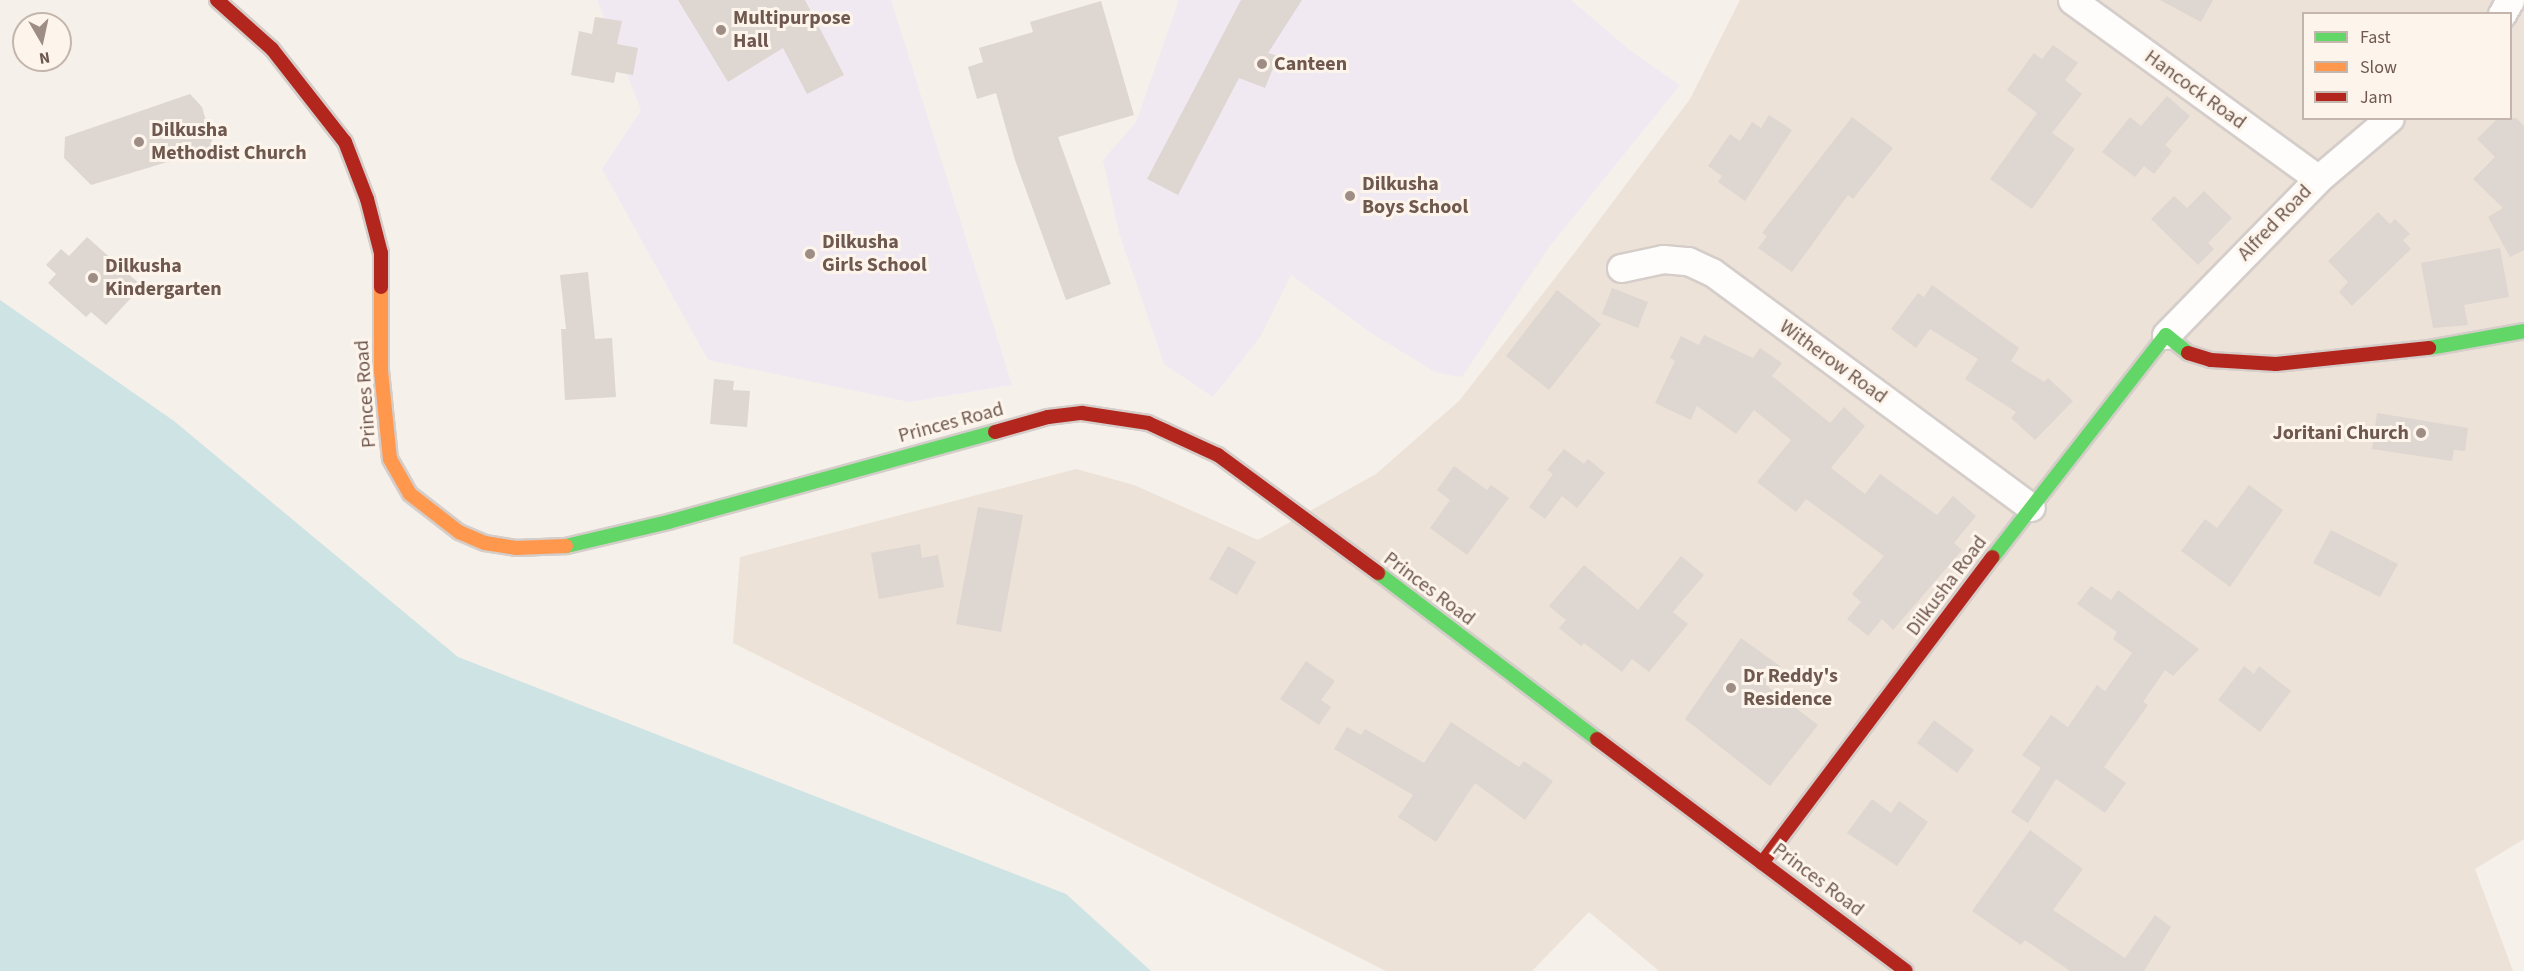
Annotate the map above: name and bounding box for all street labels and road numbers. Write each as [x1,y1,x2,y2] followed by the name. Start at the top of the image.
[2140,45,2250,135] street label: Hancock Road
[2233,180,2317,266] street label: Alfred Road
[1775,315,1891,409] street label: Witherow Road
[350,339,382,449] street label: Princes Road
[896,397,1006,449] street label: Princes Road
[1902,531,1992,641] street label: Dilkusha Road
[1379,547,1479,631] street label: Princes Road
[1768,838,1868,922] street label: Princes Road

